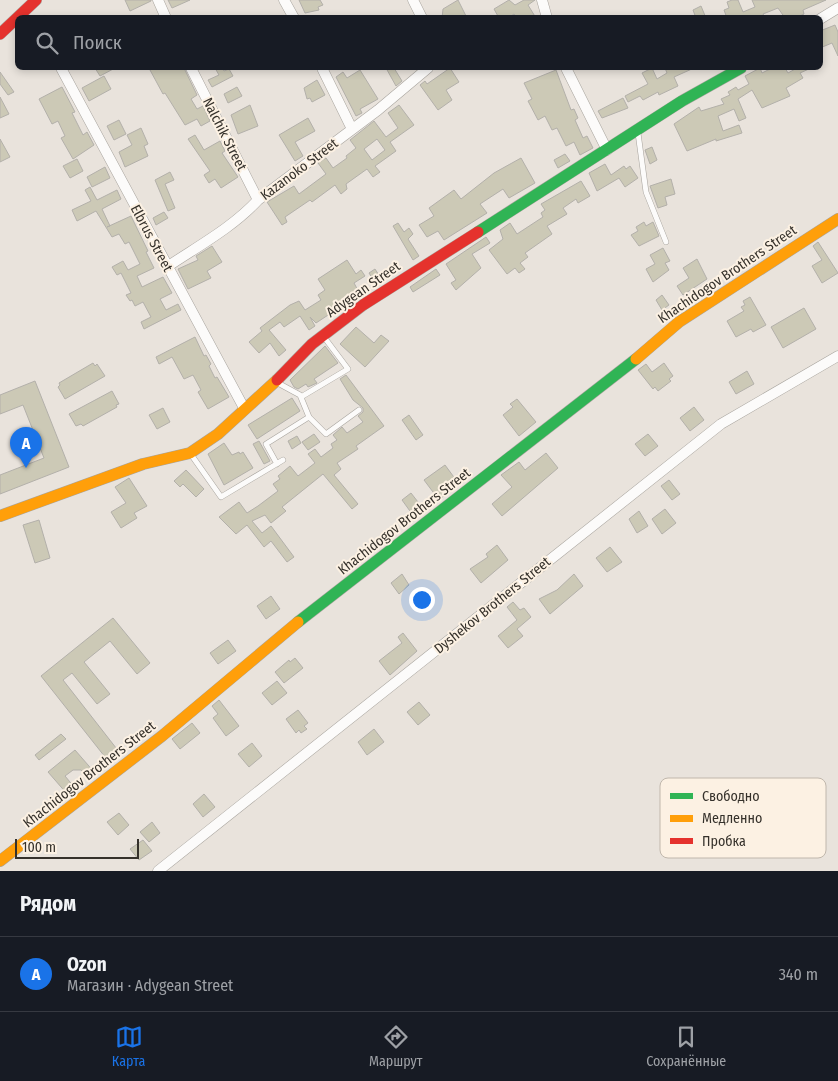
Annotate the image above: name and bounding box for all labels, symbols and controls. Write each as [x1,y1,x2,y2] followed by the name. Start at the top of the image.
[15,15,823,70] search box
[33,29,61,57] icon: search
[73,31,122,54] text: Поиск
[199,95,250,174] street label: Nalchik Street
[257,134,342,204] street label: Kazanoko Street
[127,202,177,275] street label: Elbrus Street
[655,221,800,327] street label: Khachidogov Brothers Street
[323,257,404,321] street label: Adygean Street
[10,427,42,468] pin: A
[335,464,474,578] street label: Khachidogov Brothers Street
[431,553,554,657] street label: Dyshekov Brothers Street
[409,587,435,613] your location
[20,717,159,831] street label: Khachidogov Brothers Street
[660,778,826,858] legend
[702,788,760,805] text: Свободно
[702,810,762,827] text: Медленно
[702,833,746,850] text: Пробка
[15,836,139,859] scale bar
[22,839,56,856] text: 100 m
[20,891,76,917] text: Рядом
[67,953,107,976] text: Ozon
[32,965,40,984] text: A
[779,965,818,984] text: 340 m
[67,976,233,995] text: Магазин · Adygean Street
[112,1023,145,1070] tab: Карта
[369,1023,423,1070] tab: Маршрут
[646,1023,726,1070] tab: Сохранённые

